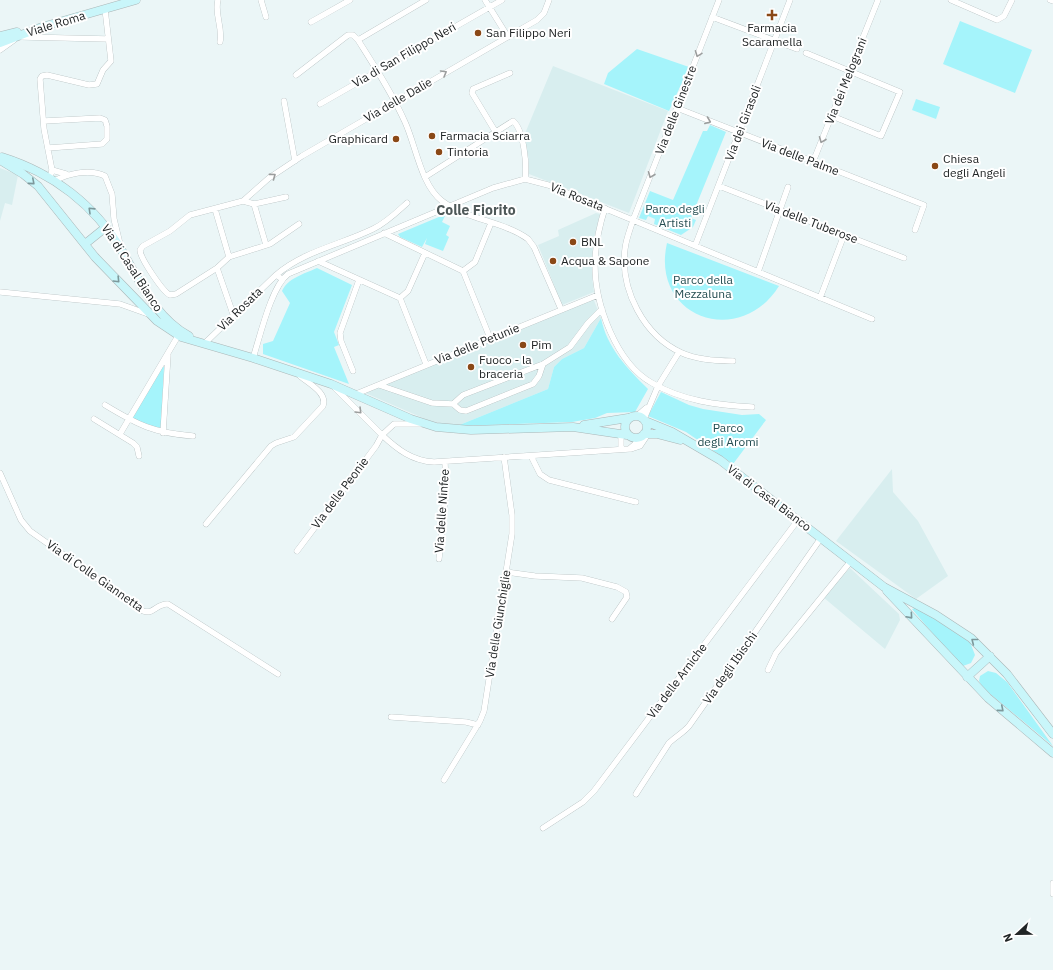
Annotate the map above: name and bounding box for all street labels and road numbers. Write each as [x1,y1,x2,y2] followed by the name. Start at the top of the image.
[25,7,88,40] street label: Viale Roma
[349,19,458,90] street label: Via di San Filippo Neri
[821,35,870,126] street label: Via dei Melograni
[652,63,700,157] street label: Via delle Ginestre
[361,74,435,125] street label: Via delle Dalie
[721,83,764,163] street label: Via dei Girasoli
[759,135,842,179] street label: Via delle Palme
[548,179,607,214] street label: Via Rosata
[762,197,861,246] street label: Via delle Tuberose
[99,221,166,315] street label: Via di Casal Bianco
[214,283,266,334] street label: Via Rosata
[432,320,522,367] street label: Via delle Petunie
[308,454,372,531] street label: Via delle Peonie
[724,461,814,534] street label: Via di Casal Bianco
[431,468,452,554] street label: Via delle Ninfee
[44,536,147,615] street label: Via di Colle Giannetta
[482,569,514,679] street label: Via delle Giunchiglie
[699,629,760,707] street label: Via degli Ibischi
[643,640,710,721] street label: Via delle Arniche

